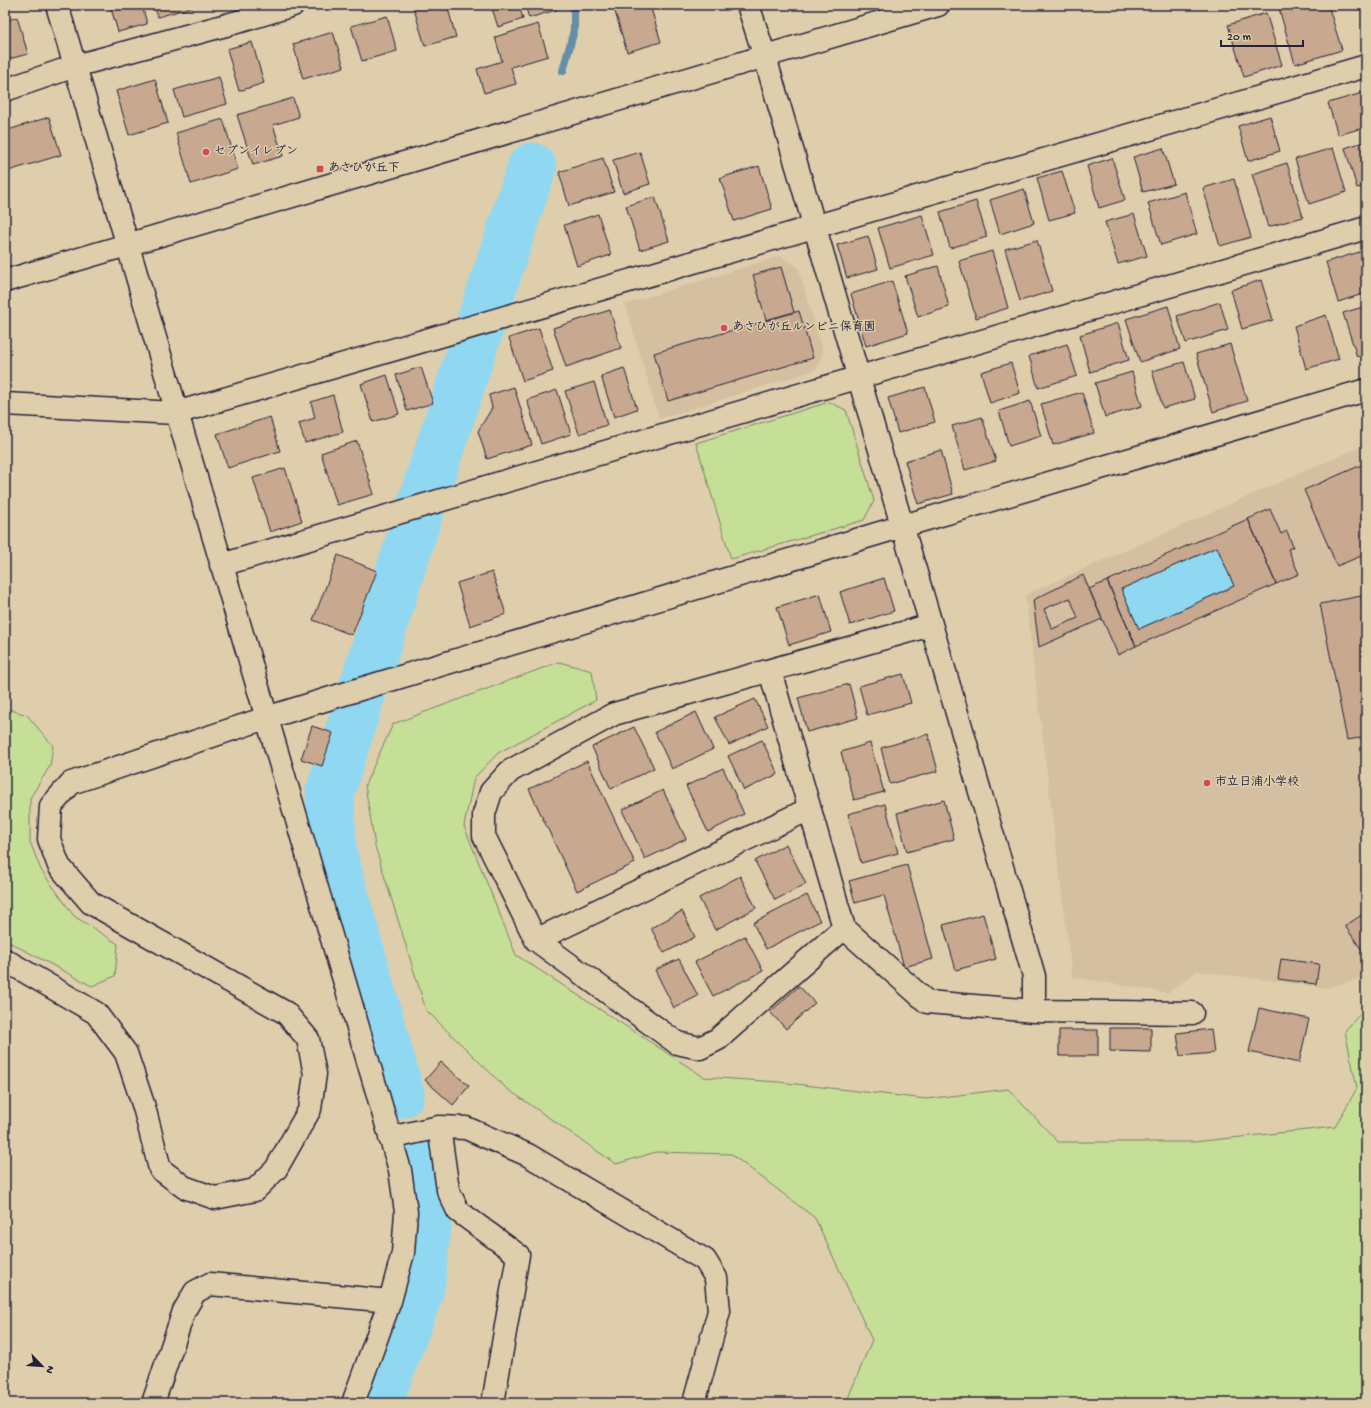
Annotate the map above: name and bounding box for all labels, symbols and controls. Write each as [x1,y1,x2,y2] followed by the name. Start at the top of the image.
[1221,22,1303,48] scale bar
[1227,31,1252,45] text: 20 m
[214,144,298,159] place label: セブンイレブン
[201,147,211,157] marker: セブンイレブン
[328,161,400,176] place label: あさひが丘下
[315,164,325,174] marker: あさひが丘下
[732,320,876,335] place label: あさひが丘ルンビニ保育園
[719,323,729,333] marker: あさひが丘ルンビニ保育園
[1215,775,1299,790] place label: 市立日浦小学校
[1202,778,1212,788] marker: 市立日浦小学校
[22,1346,62,1386] north arrow
[42,1364,56,1375] text: N

